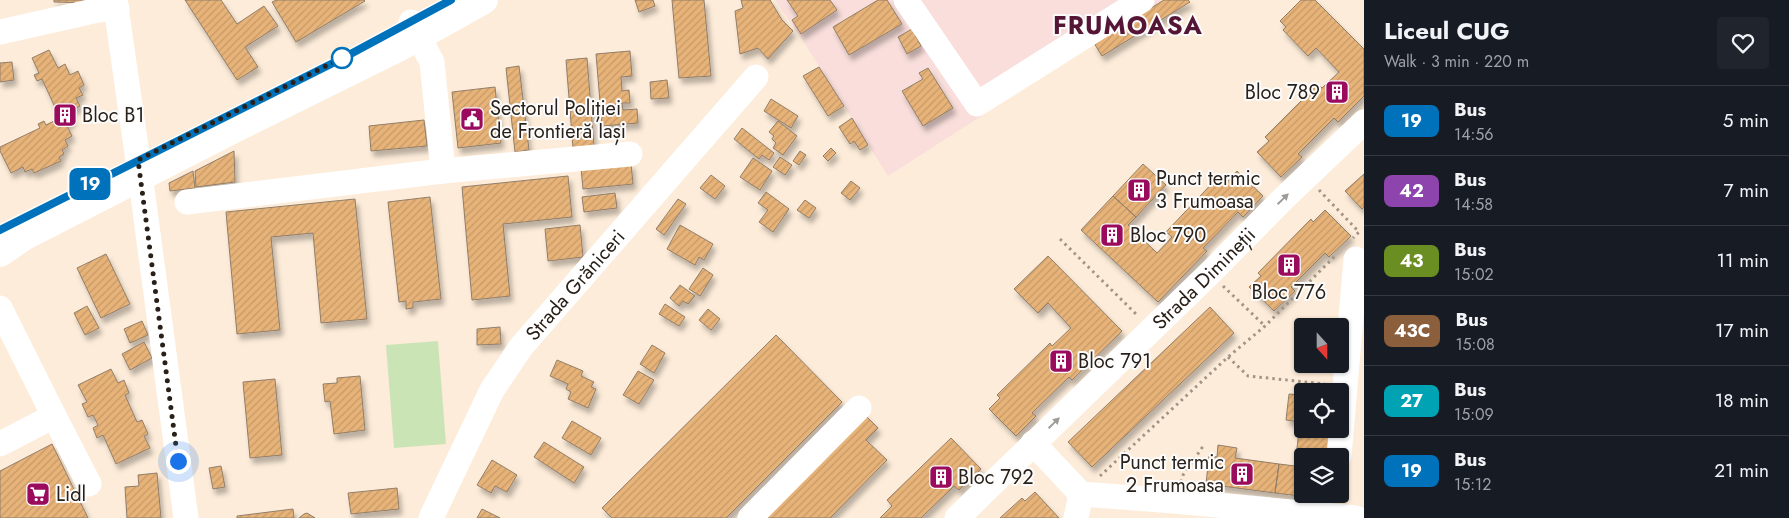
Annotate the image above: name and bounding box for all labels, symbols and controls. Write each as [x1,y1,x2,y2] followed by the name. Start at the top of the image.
[1053,7,1203,43] district label: FRUMOASA
[1384,13,1510,48] text: Liceul CUG
[1717,17,1769,69] button: heart
[331,47,353,69] unlabelled marker
[1384,50,1529,73] text: Walk · 3 min · 220 m
[1245,78,1320,107] place label: Bloc 789
[1324,79,1350,105] building icon: Bloc 789
[490,94,626,146] place label: Sectorul Poliției de Frontieră Iași
[1454,96,1486,123] text: Bus
[82,101,144,130] place label: Bloc B1
[52,102,78,128] building icon: Bloc B1
[459,106,485,132] public building icon: Sectorul Poliției de Frontieră Iași
[1723,107,1769,134] text: 5 min
[1401,108,1422,134] text: 19
[1454,123,1494,146] text: 14:56
[1156,164,1260,216] place label: Punct termic 3 Frumoasa
[1454,166,1486,193] text: Bus
[68,168,112,200] line badge: 19
[79,171,101,197] text: 19
[1126,177,1152,203] building icon: Punct termic 3 Frumoasa
[1724,177,1769,204] text: 7 min
[1399,178,1424,204] text: 42
[1277,193,1289,205] one-way arrow
[1454,193,1493,216] text: 14:58
[1130,221,1206,250] place label: Bloc 790
[1146,221,1262,336] street label: Strada Dimineții
[1099,222,1125,248] building icon: Bloc 790
[519,223,632,347] street label: Strada Grăniceri
[1454,236,1486,263] text: Bus
[1716,247,1769,274] text: 11 min
[1400,248,1423,274] text: 43
[1276,252,1302,278] building icon: Bloc 776
[1454,263,1494,286] text: 15:02
[1252,278,1326,307] place label: Bloc 776
[1455,306,1488,333] text: Bus
[1715,317,1769,344] text: 17 min
[1294,318,1349,372] north arrow
[1294,318,1349,503] map controls
[1394,318,1430,344] text: 43C
[1455,333,1495,356] text: 15:08
[1078,347,1151,376] place label: Bloc 791
[1048,348,1074,374] building icon: Bloc 791
[1454,376,1486,403] text: Bus
[1294,383,1349,438] button: locate
[1715,387,1769,414] text: 18 min
[1400,388,1423,414] text: 27
[1454,403,1494,426] text: 15:09
[1048,417,1060,429] one-way arrow
[1454,446,1486,473] text: Bus
[1120,448,1224,500] place label: Punct termic 2 Frumoasa
[1294,448,1349,503] button: layers
[166,449,191,474] your location
[1714,457,1769,484] text: 21 min
[1401,458,1422,484] text: 19
[1229,461,1255,487] building icon: Punct termic 2 Frumoasa
[958,463,1034,492] place label: Bloc 792
[928,464,954,490] building icon: Bloc 792
[1454,473,1491,496] text: 15:12
[56,480,86,509] place label: Lidl
[25,481,51,507] supermarket icon: Lidl

